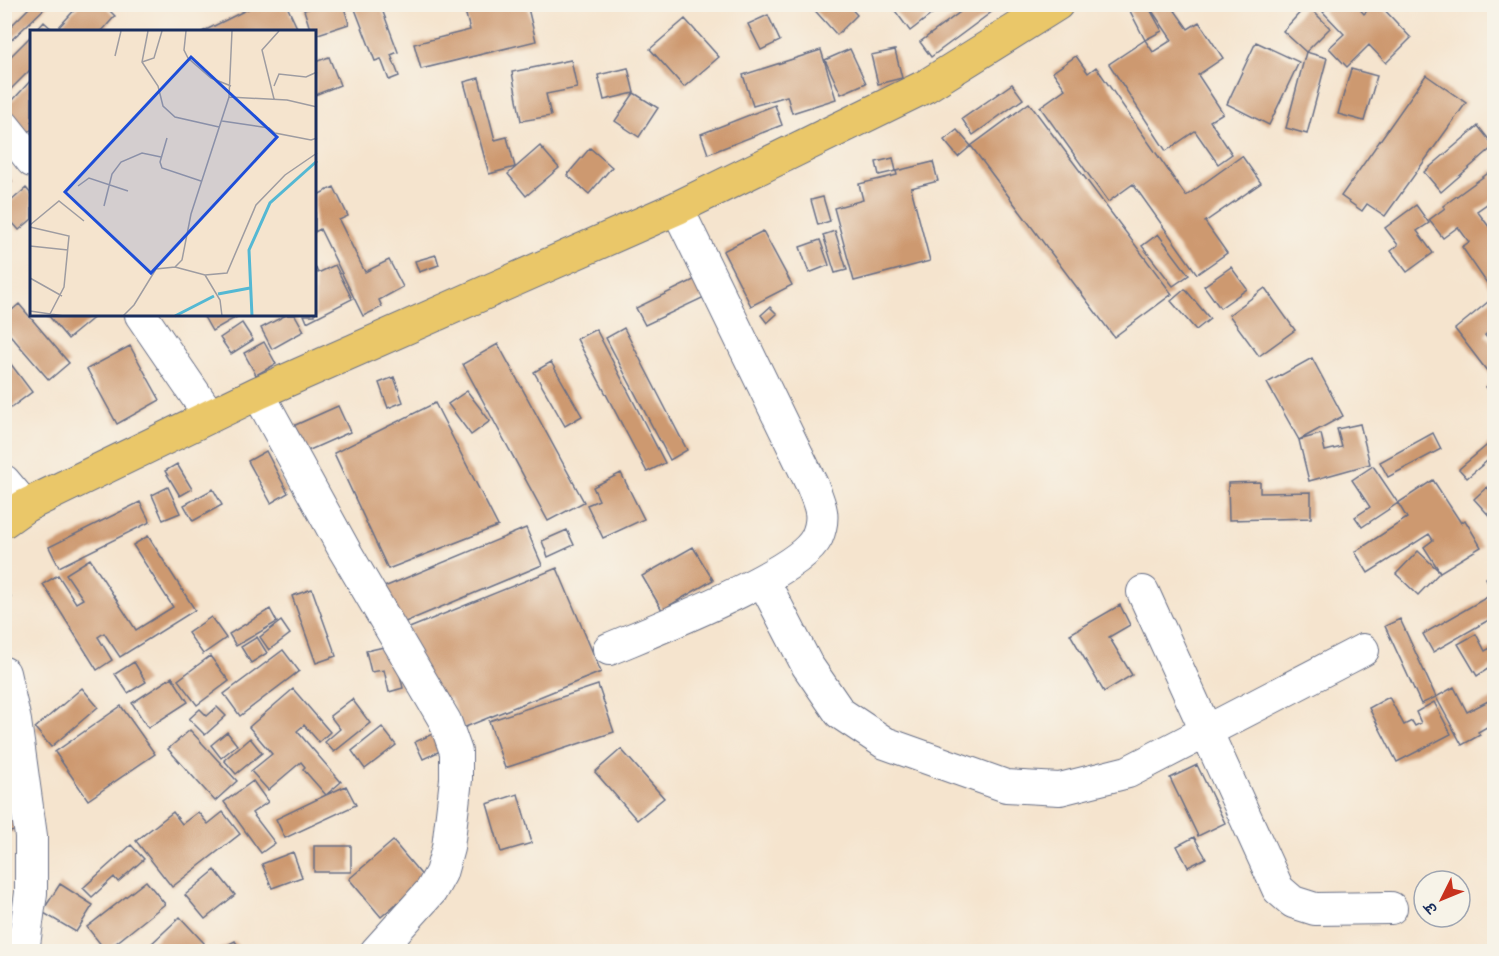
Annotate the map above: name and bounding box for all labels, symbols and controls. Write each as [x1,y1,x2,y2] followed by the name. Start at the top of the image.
[30,30,316,316] inset map
[1412,869,1472,929] north arrow
[1418,894,1445,920] text: उ

